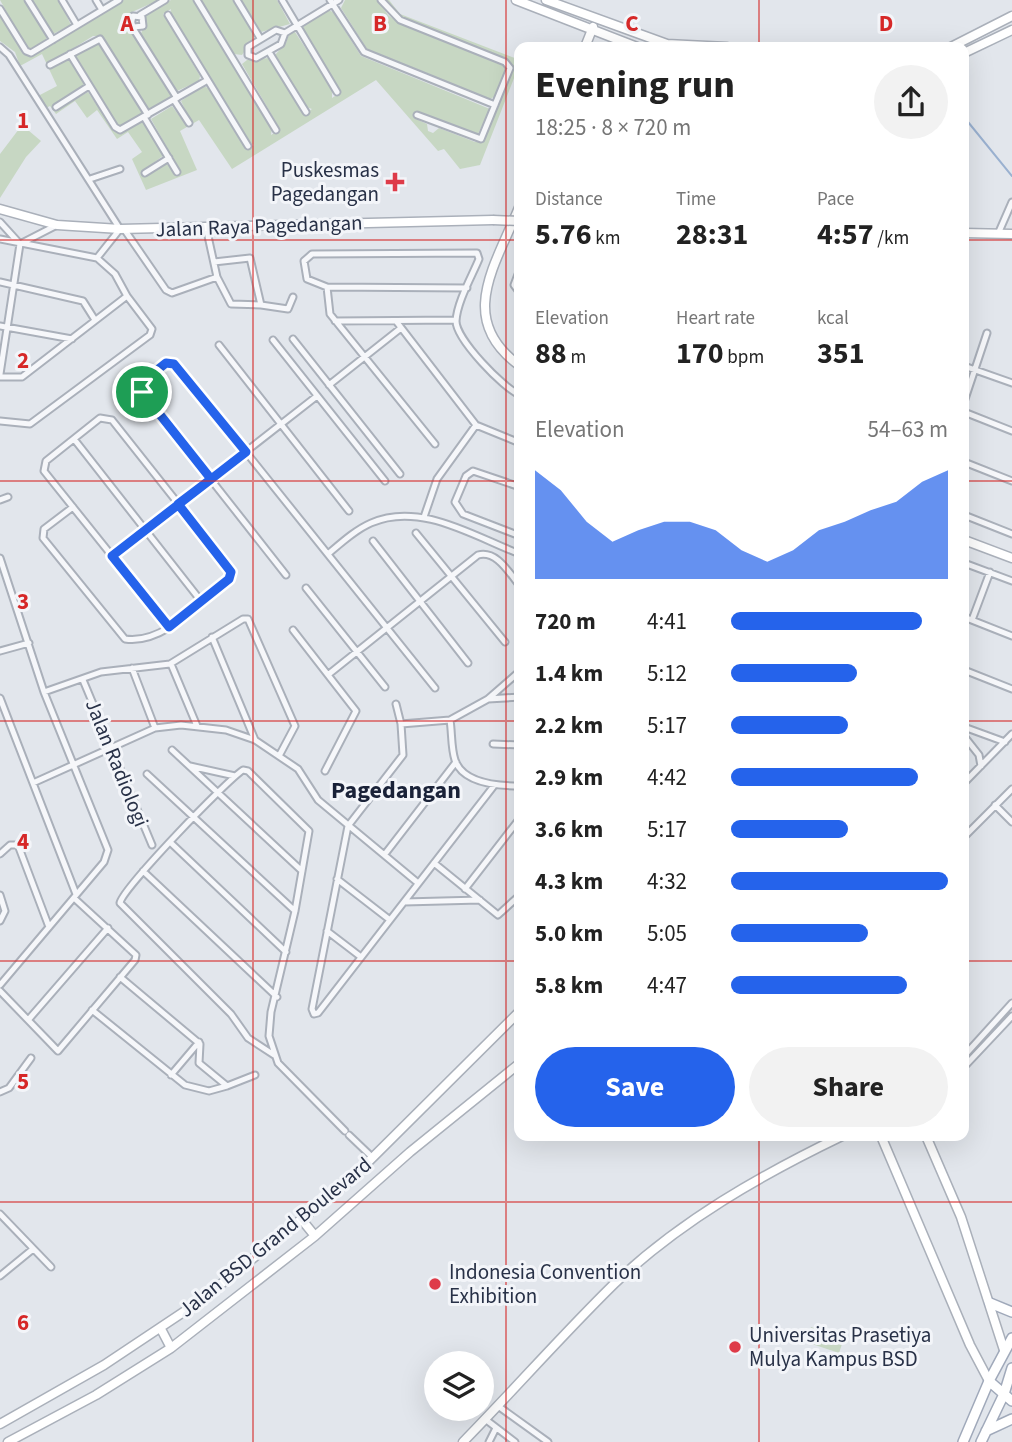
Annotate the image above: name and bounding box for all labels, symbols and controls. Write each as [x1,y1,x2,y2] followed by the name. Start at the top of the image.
[119,7,134,40] text: A
[373,7,387,40] text: B
[625,7,639,40] text: C
[879,7,893,40] text: D
[535,58,735,112] text: Evening run
[874,65,948,139] button: share
[17,104,29,137] text: 1
[535,111,691,144] text: 18:25 · 8 × 720 m
[271,155,379,209] place label: Puskesmas Pagedangan
[385,172,405,192] marker: Puskesmas Pagedangan
[535,186,603,213] text: Distance
[676,186,716,213] text: Time
[817,186,854,213] text: Pace
[155,207,363,245] street label: Jalan Raya Pagedangan
[535,213,592,256] text: 5.76
[676,213,748,256] text: 28:31
[817,213,874,256] text: 4:57
[592,225,621,252] text: km
[874,225,909,252] text: /km
[535,305,609,332] text: Elevation
[676,305,755,332] text: Heart rate
[817,305,849,332] text: kcal
[535,332,567,375] text: 88
[676,332,724,375] text: 170
[817,332,865,375] text: 351
[17,344,29,377] text: 2
[567,344,586,371] text: m
[724,344,764,371] text: bpm
[112,362,172,422] pin
[123,373,161,411] icon: arrive
[535,413,625,446] text: Elevation
[868,413,948,446] text: 54–63 m
[17,585,29,618] text: 3
[535,605,596,638] text: 720 m
[647,605,687,638] text: 4:41
[535,657,603,690] text: 1.4 km
[647,657,687,690] text: 5:12
[78,695,156,831] street label: Jalan Radiologi
[535,709,603,742] text: 2.2 km
[647,709,687,742] text: 5:17
[535,761,603,794] text: 2.9 km
[647,761,687,794] text: 4:42
[331,773,461,808] district label: Pagedangan
[535,813,603,846] text: 3.6 km
[647,813,687,846] text: 5:17
[17,825,29,858] text: 4
[535,865,603,898] text: 4.3 km
[647,865,687,898] text: 4:32
[535,917,603,950] text: 5.0 km
[647,917,687,950] text: 5:05
[535,969,603,1002] text: 5.8 km
[647,969,687,1002] text: 4:47
[535,1047,735,1127] button: Save
[749,1047,948,1127] button: Share
[17,1065,29,1098] text: 5
[172,1150,378,1324] street label: Jalan BSD Grand Boulevard
[449,1257,641,1311] place label: Indonesia Convention Exhibition
[427,1276,443,1292] marker: Indonesia Convention Exhibition
[17,1306,29,1339] text: 6
[749,1320,931,1374] place label: Universitas Prasetiya Mulya Kampus BSD
[727,1339,743,1355] marker: Universitas Prasetiya Mulya Kampus BSD
[424,1351,494,1421] map controls
[424,1351,494,1421] button: layers

